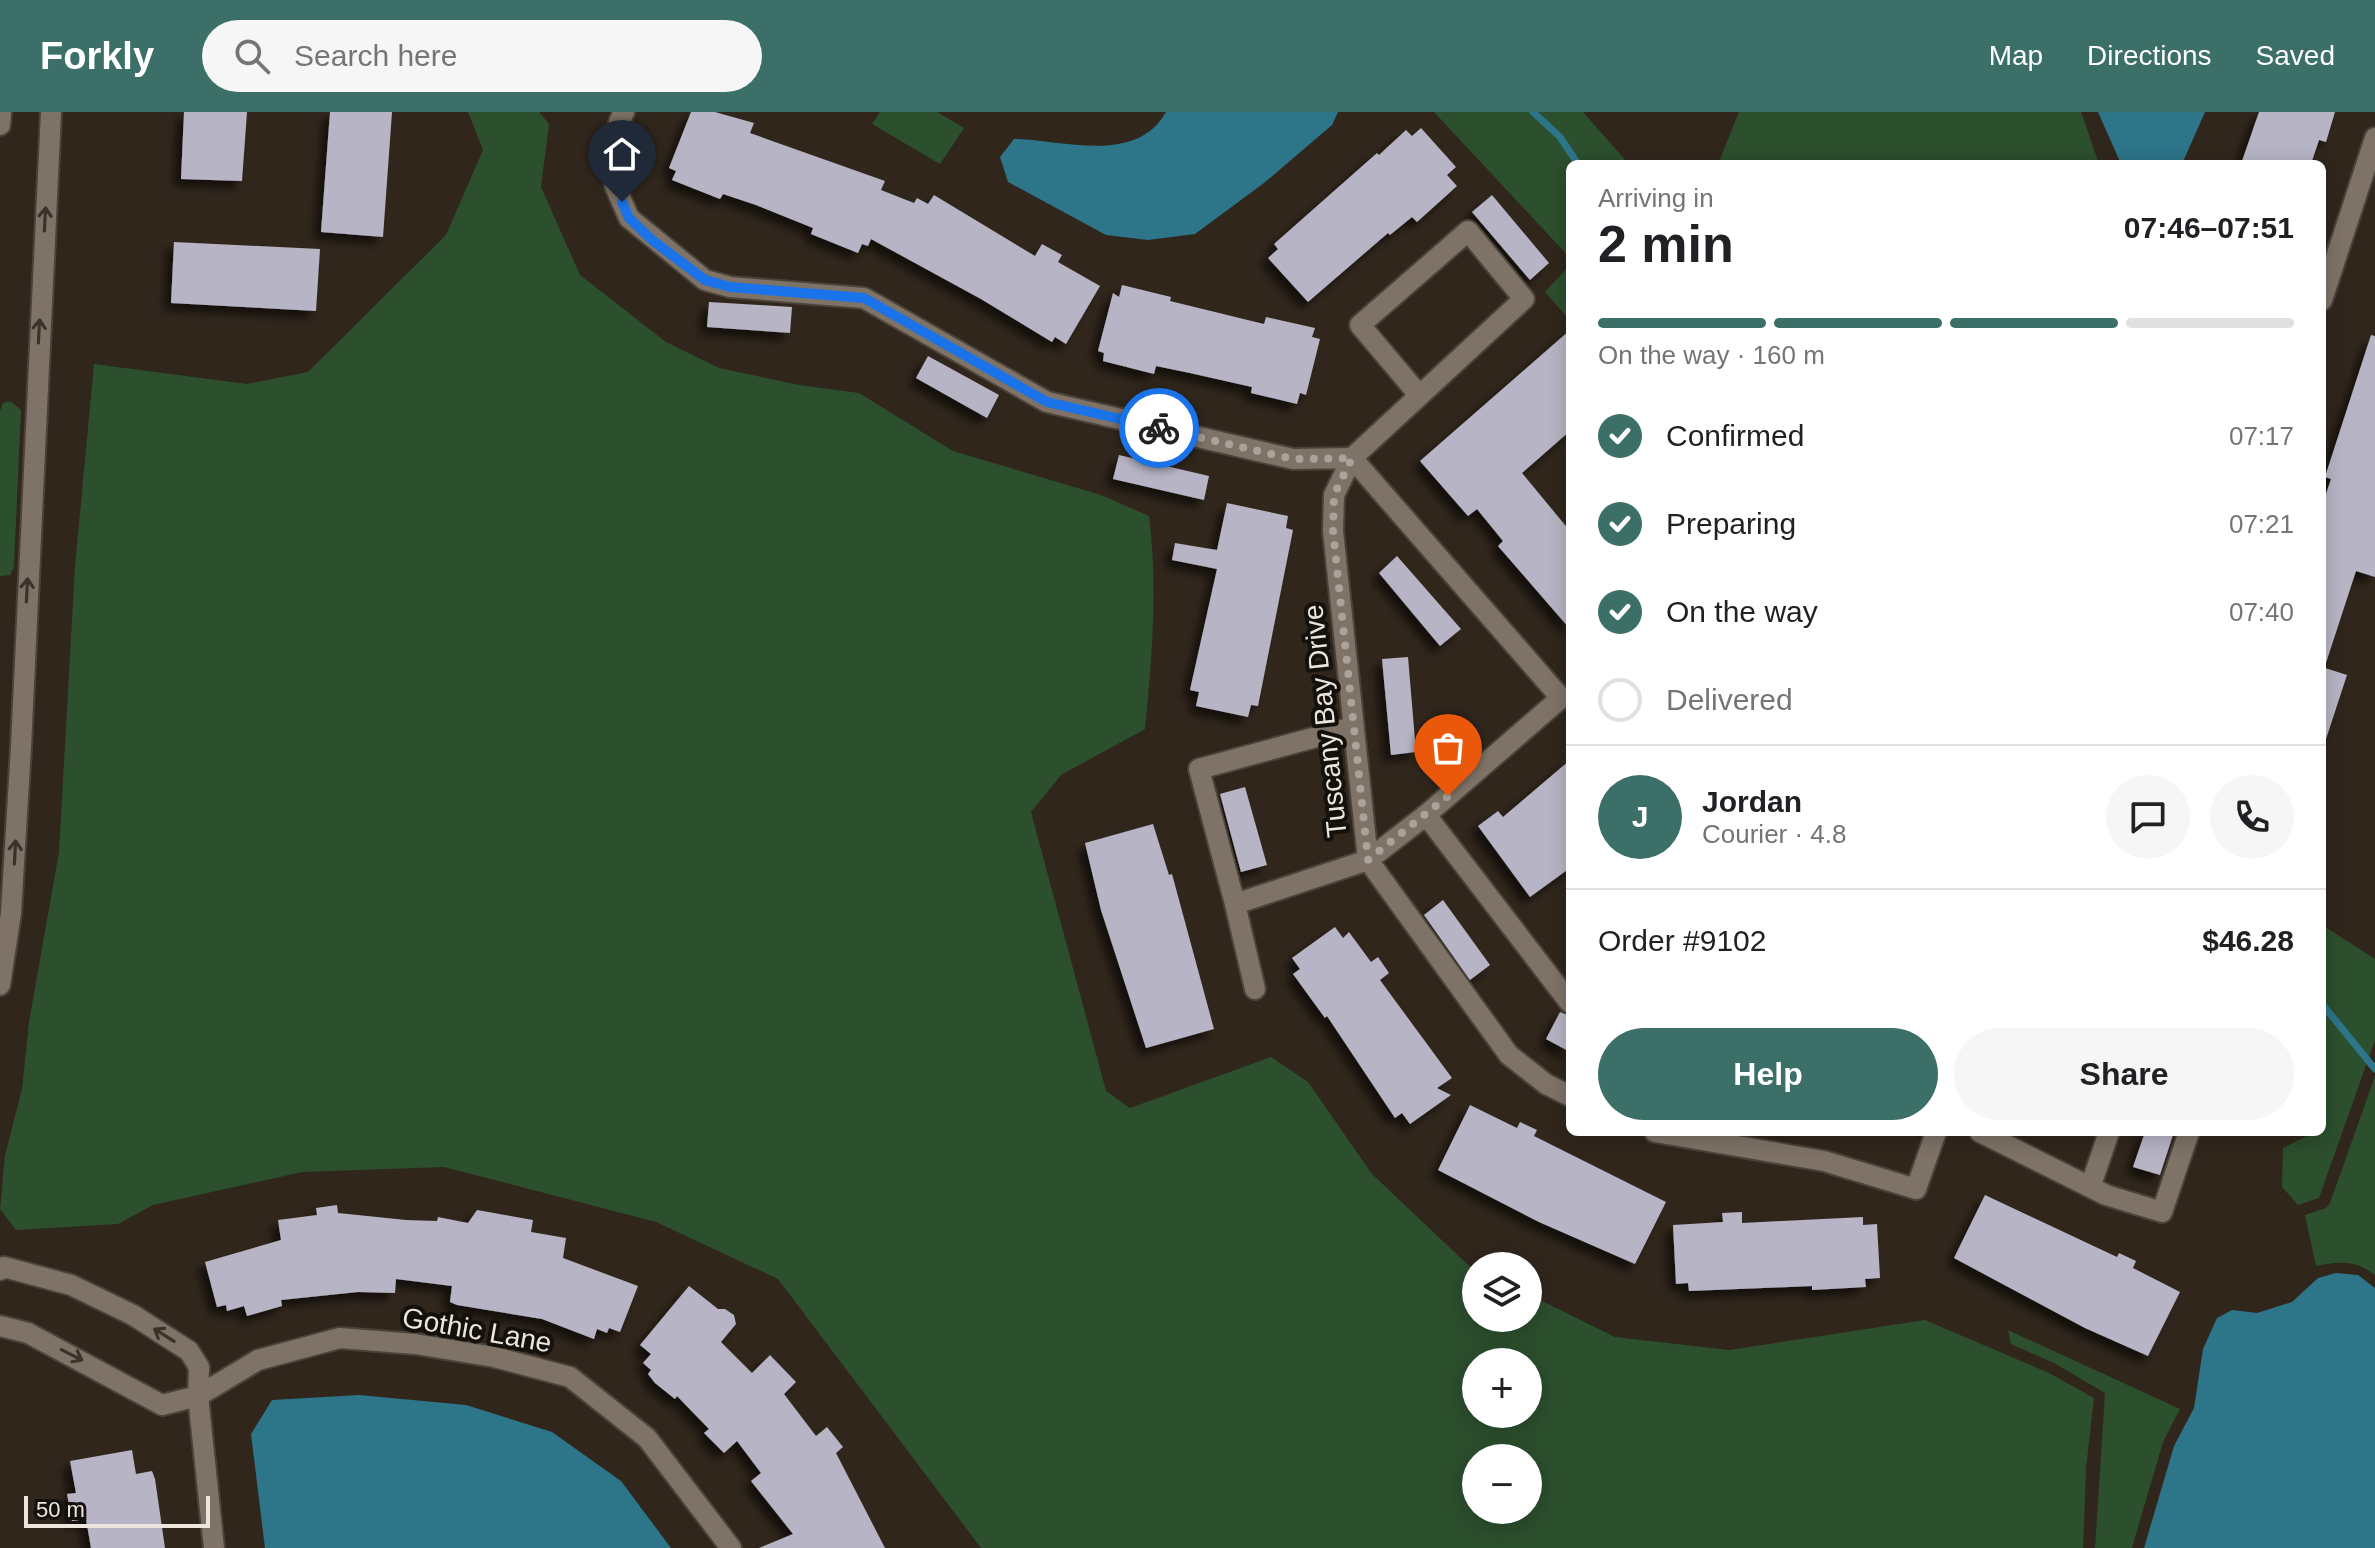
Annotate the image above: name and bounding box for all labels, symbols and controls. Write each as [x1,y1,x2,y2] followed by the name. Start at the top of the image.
[202,20,762,92] search box
[230,34,274,78] icon: search
[40,35,154,77] text: Forkly
[294,39,457,72] text: Search here
[1989,40,2043,71] text: Map
[2087,40,2212,71] text: Directions
[2256,40,2335,71] text: Saved
[588,120,656,202] pin
[600,132,644,176] icon: home
[1598,183,1714,213] text: Arriving in
[38,206,53,233] one-way arrow
[2124,211,2294,244] text: 07:46–07:51
[1598,215,1734,273] text: 2 min
[32,318,47,345] one-way arrow
[1598,340,1825,370] text: On the way · 160 m
[1119,388,1199,468] courier
[1137,406,1181,450] icon: bike
[1598,414,1642,458] icon: check
[1666,419,1804,452] text: Confirmed
[2229,421,2294,451] text: 07:17
[1598,502,1642,546] icon: check
[1666,507,1796,540] text: Preparing
[2229,509,2294,539] text: 07:21
[20,577,35,604] one-way arrow
[1598,590,1642,634] icon: check
[1666,595,1818,628] text: On the way
[2229,597,2294,627] text: 07:40
[1297,603,1353,839] street label: Tuscany Bay Drive
[1666,683,1793,716] text: Delivered
[1414,714,1482,796] pin
[1426,726,1470,770] icon: bag
[2106,775,2190,859] button: chat
[2210,775,2294,859] button: phone
[1702,785,1802,818] text: Jordan
[1632,800,1648,833] text: J
[1702,819,1847,849] text: Courier · 4.8
[8,839,23,866] one-way arrow
[1598,924,1766,957] text: Order #9102
[2202,924,2294,957] text: $46.28
[1598,1028,1938,1120] button: Help
[1954,1028,2294,1120] button: Share
[1462,1252,1542,1524] map controls
[1462,1252,1542,1332] button: layers
[400,1302,554,1358] street label: Gothic Lane
[153,1326,176,1342] one-way arrow
[59,1348,83,1363] one-way arrow
[1462,1348,1542,1428] button: +
[1462,1444,1542,1524] button: −
[24,1492,210,1528] scale bar
[36,1497,85,1522] text: 50 m

